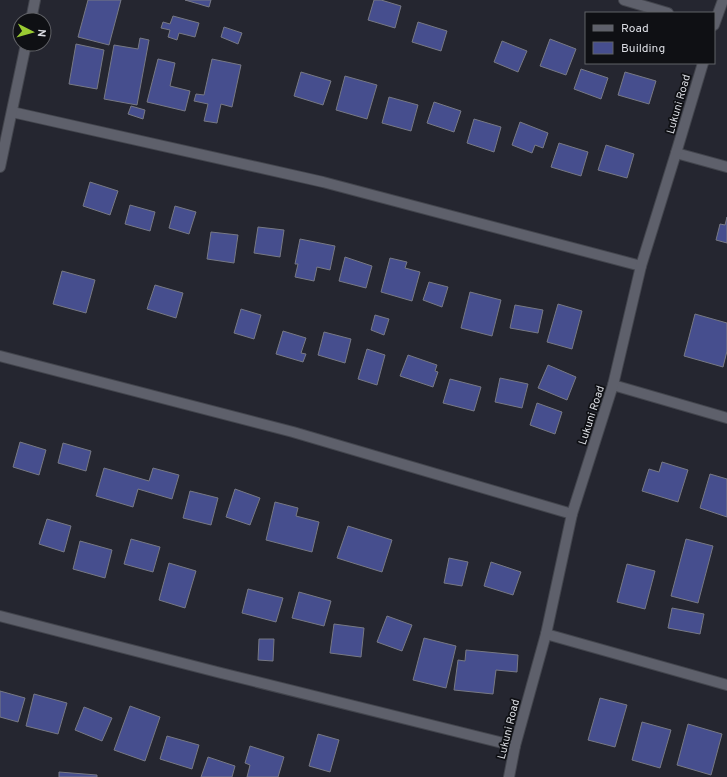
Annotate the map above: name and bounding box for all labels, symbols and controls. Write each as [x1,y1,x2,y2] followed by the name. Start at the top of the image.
[12,12,52,52] north arrow
[585,12,715,64] legend
[621,21,649,37] text: Road
[34,28,48,38] text: N
[621,41,665,57] text: Building
[664,73,694,136] street label: Lukuni Road
[576,384,608,447] street label: Lukuni Road
[495,698,523,761] street label: Lukuni Road

